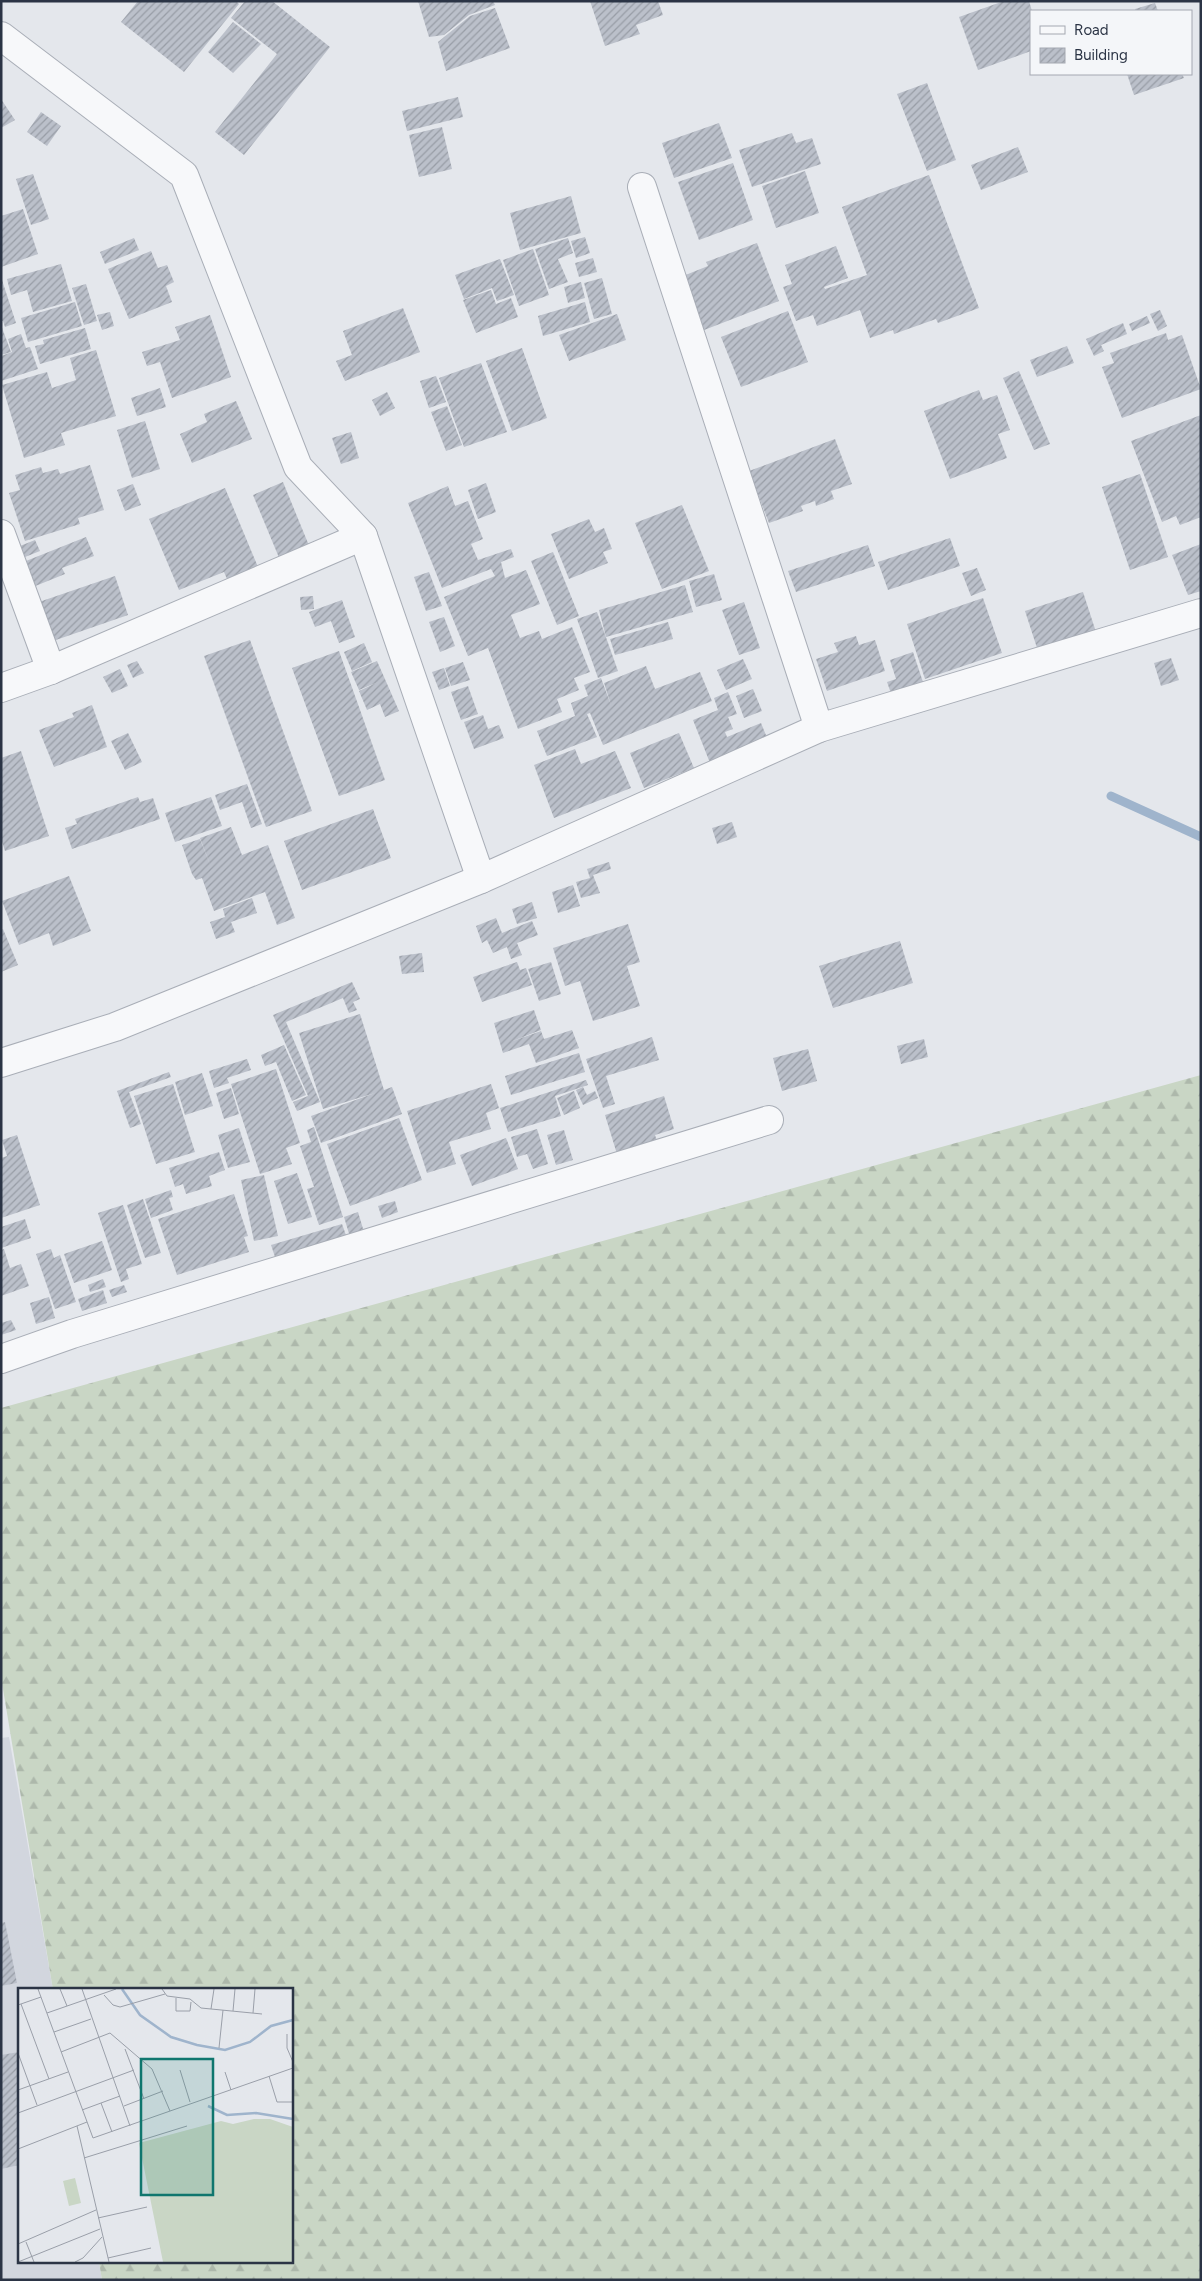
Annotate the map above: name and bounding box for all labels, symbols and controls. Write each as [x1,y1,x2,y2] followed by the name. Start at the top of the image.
[1030,10,1192,75] legend
[1074,21,1109,39] text: Road
[1074,46,1128,64] text: Building
[18,1988,292,2264] inset map

